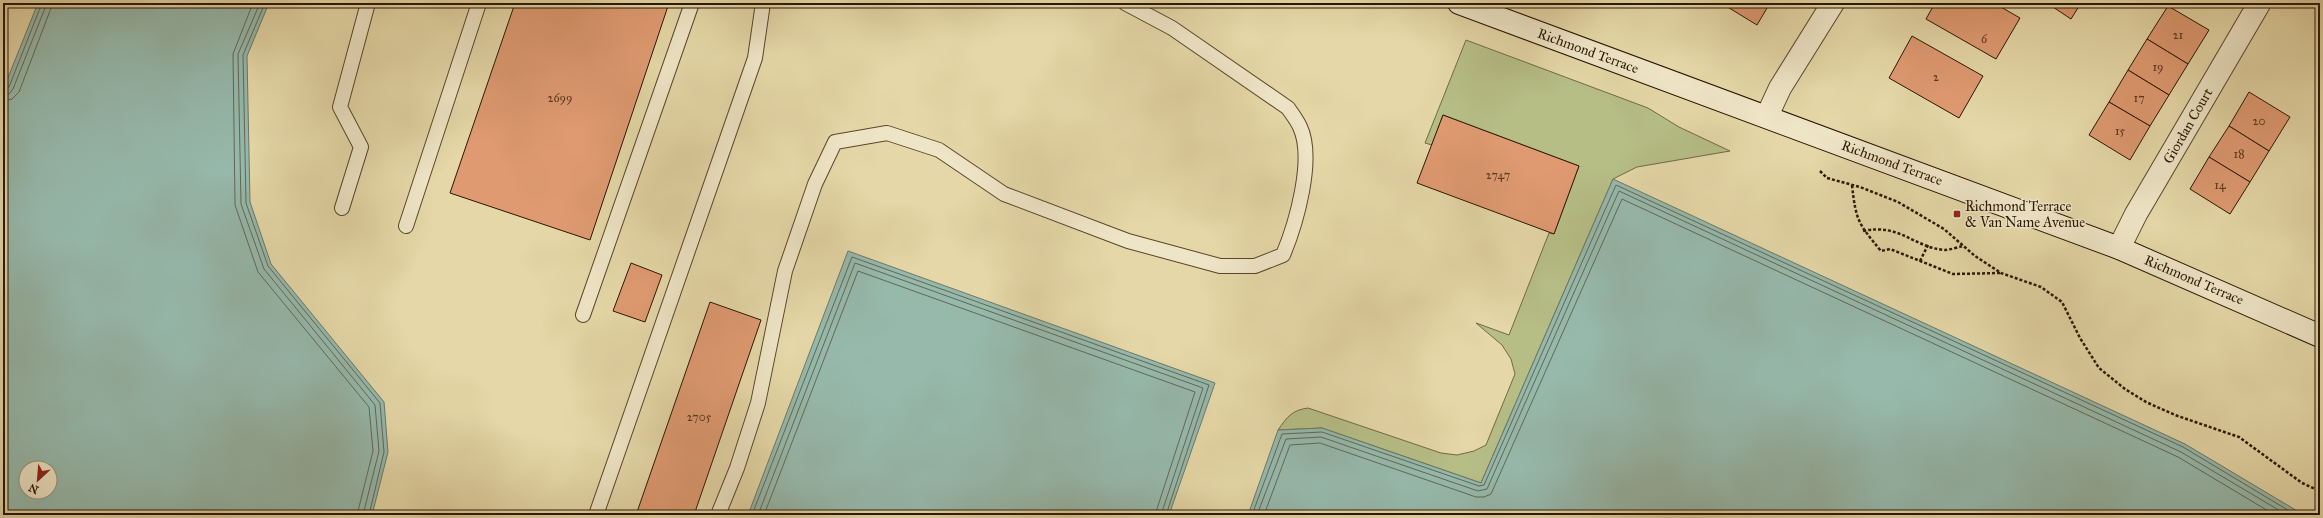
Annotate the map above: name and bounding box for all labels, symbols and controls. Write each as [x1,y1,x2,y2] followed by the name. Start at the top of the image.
[1535,25,1641,77] street label: Richmond Terrace
[2173,28,2184,42] house number: 21
[1981,32,1988,46] house number: 6
[2152,60,2164,74] house number: 19
[1933,70,1939,84] house number: 2
[2160,85,2216,167] street label: Giordan Court
[548,91,572,105] house number: 2699
[2133,91,2145,105] house number: 17
[2253,114,2265,128] house number: 20
[2115,124,2126,138] house number: 15
[1839,137,1945,189] street label: Richmond Terrace
[2233,147,2245,161] house number: 18
[1486,168,1510,182] house number: 2747
[2214,178,2226,192] house number: 14
[1965,198,2085,231] place label: Richmond Terrace & Van Name Avenue
[1952,209,1962,219] marker: Richmond Terrace & Van Name Avenue
[2142,251,2246,309] street label: Richmond Terrace
[687,410,712,424] house number: 2705
[18,460,58,500] north arrow
[26,480,41,496] text: N

